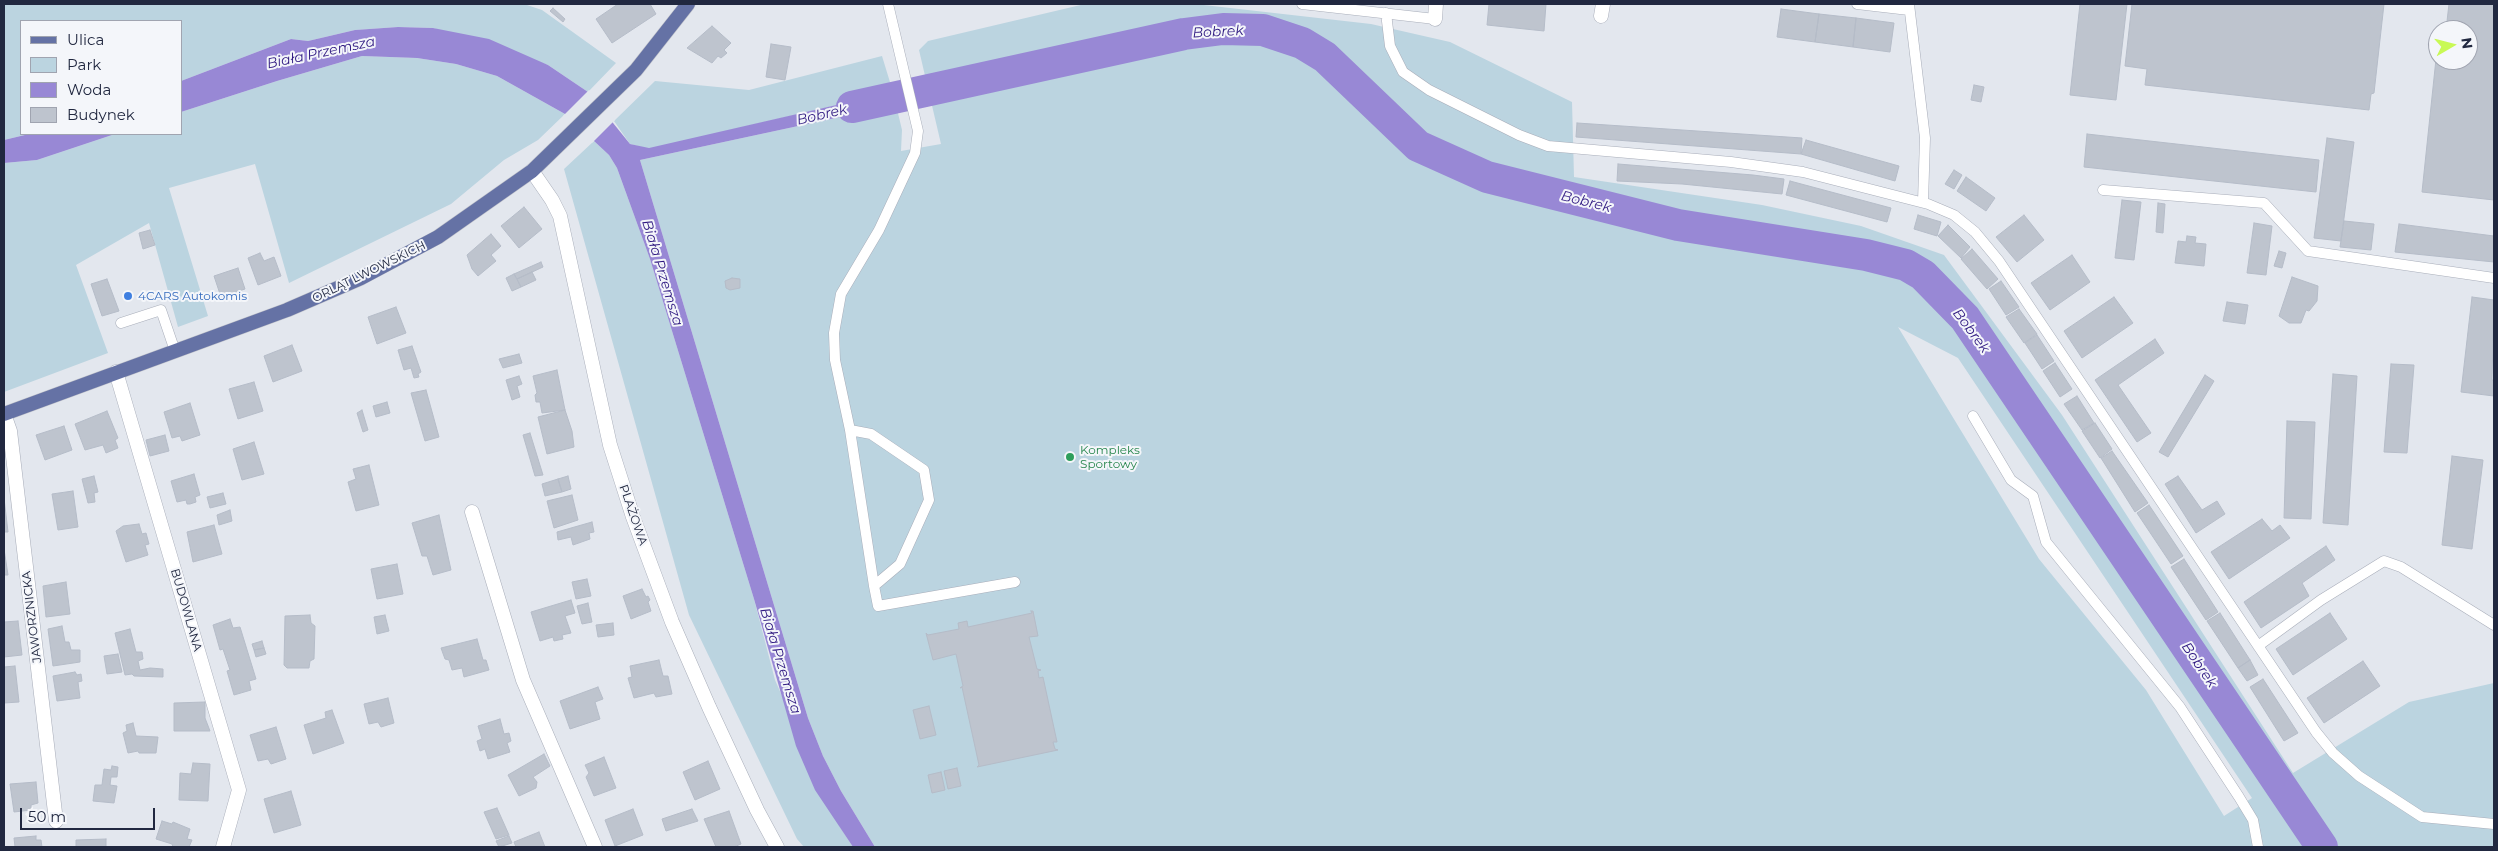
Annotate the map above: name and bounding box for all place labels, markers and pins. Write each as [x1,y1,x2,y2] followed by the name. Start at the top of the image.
[138,289,247,303] place label: 4CARS Autokomis
[122,290,134,302] marker: 4CARS Autokomis
[1080,443,1140,471] place label: Kompleks Sportowy
[1064,451,1076,463] marker: Kompleks Sportowy

